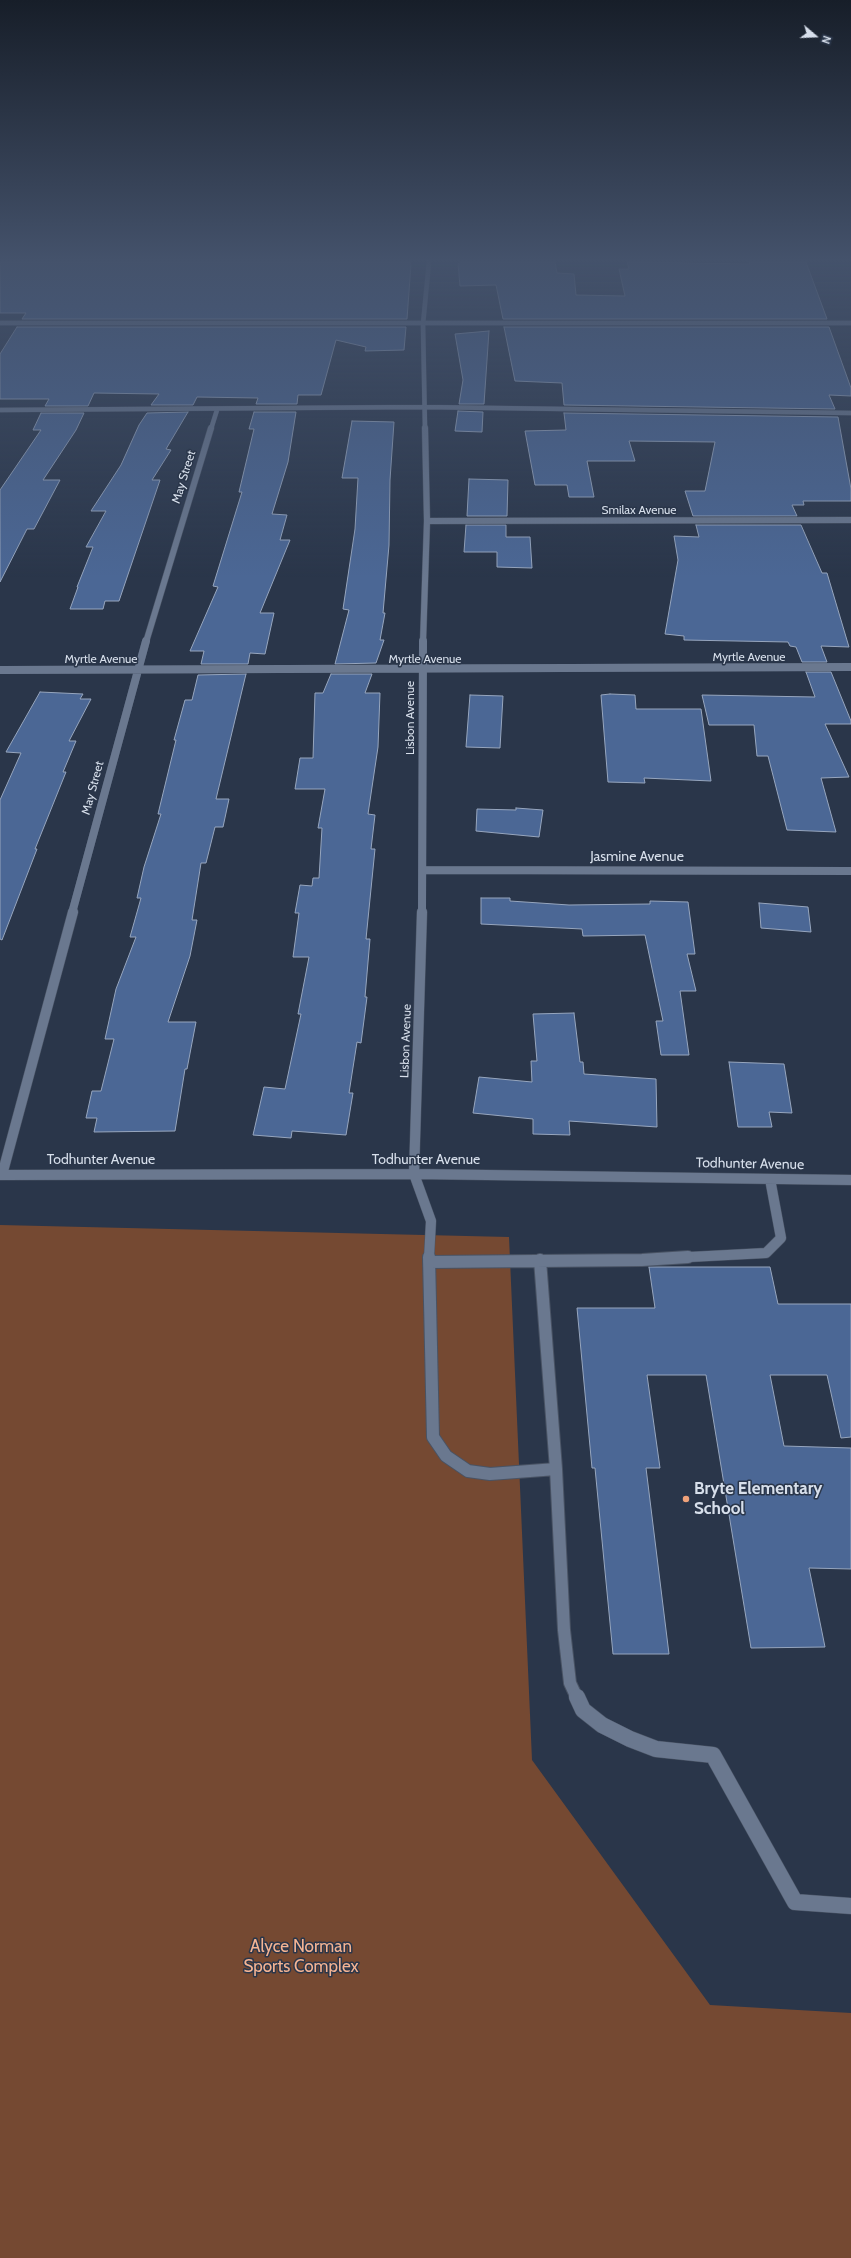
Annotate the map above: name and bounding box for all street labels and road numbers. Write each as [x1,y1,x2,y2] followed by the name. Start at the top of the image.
[169,449,199,505] street label: May Street
[601,503,677,517] street label: Smilax Avenue
[712,650,786,664] street label: Myrtle Avenue
[64,652,138,666] street label: Myrtle Avenue
[388,652,462,666] street label: Myrtle Avenue
[403,681,417,755] street label: Lisbon Avenue
[79,760,107,816] street label: May Street
[590,849,684,865] street label: Jasmine Avenue
[398,1004,414,1078] street label: Lisbon Avenue
[47,1152,155,1168] street label: Todhunter Avenue
[372,1152,480,1168] street label: Todhunter Avenue
[696,1155,804,1173] street label: Todhunter Avenue

